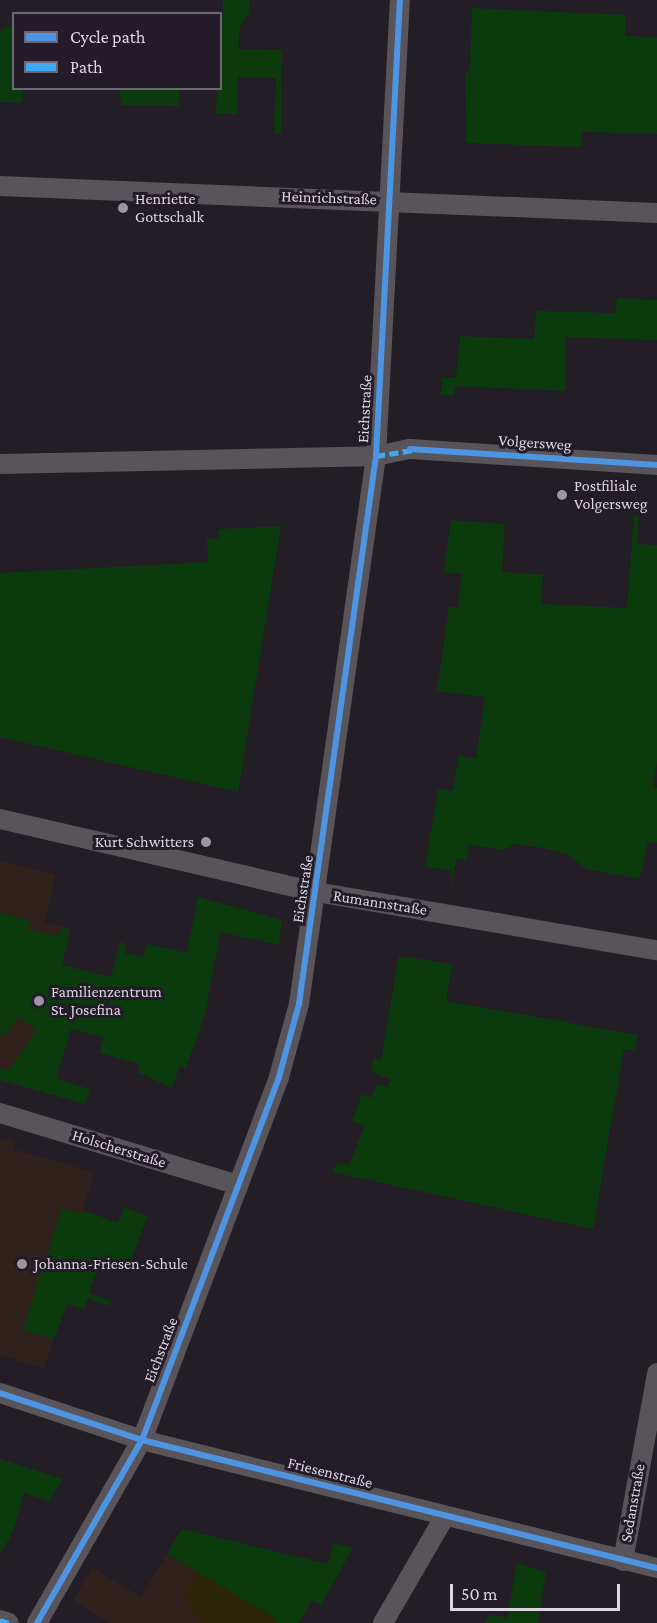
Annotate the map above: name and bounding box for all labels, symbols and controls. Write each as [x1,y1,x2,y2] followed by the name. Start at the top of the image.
[12,12,222,90] legend
[70,27,145,47] text: Cycle path
[70,57,103,77] text: Path
[281,187,377,209] street label: Heinrichstraße
[135,189,204,227] place label: Henriette Gottschalk
[116,201,130,215] marker: Henriette Gottschalk
[354,374,376,444] street label: Eichstraße
[498,431,572,455] street label: Volgersweg
[574,476,647,514] place label: Postfiliale Volgersweg
[555,488,569,502] marker: Postfiliale Volgersweg
[95,832,194,852] place label: Kurt Schwitters
[199,835,213,849] marker: Kurt Schwitters
[288,854,318,924] street label: Eichstraße
[332,886,428,920] street label: Rumannstraße
[51,982,162,1020] place label: Familienzentrum St. Josefina
[32,994,46,1008] marker: Familienzentrum St. Josefina
[70,1126,168,1172] street label: Holscherstraße
[34,1254,188,1274] place label: Johanna-Friesen-Schule
[15,1257,29,1271] marker: Johanna-Friesen-Schule
[140,1315,182,1385] street label: Eichstraße
[286,1453,374,1493] street label: Friesenstraße
[617,1462,649,1544] street label: Sedanstraße
[453,1572,622,1610] scale bar
[461,1584,498,1604] text: 50 m

